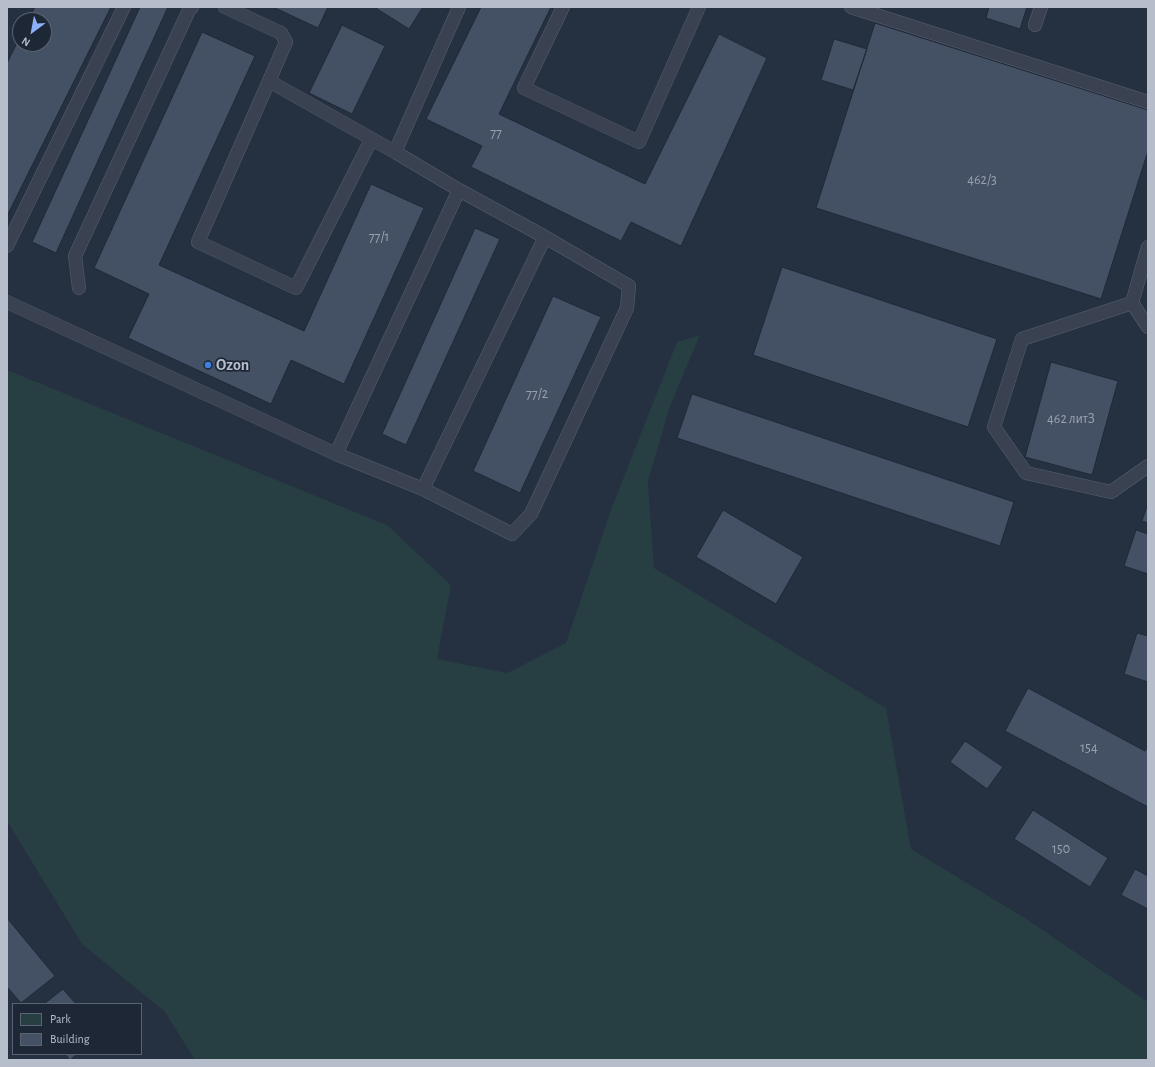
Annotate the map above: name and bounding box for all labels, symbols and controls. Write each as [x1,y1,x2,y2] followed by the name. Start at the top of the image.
[12,12,52,52] north arrow
[20,35,32,48] text: N
[490,125,502,141] house number: 77
[967,172,997,188] house number: 462/3
[369,229,389,245] house number: 77/1
[216,355,249,375] place label: Ozon
[203,360,213,370] marker: Ozon
[526,386,548,402] house number: 77/2
[1047,411,1095,427] house number: 462 литЗ
[1080,740,1098,756] house number: 154
[1052,841,1070,857] house number: 150
[12,1003,142,1055] legend
[50,1013,71,1025] text: Park
[50,1033,90,1045] text: Building

